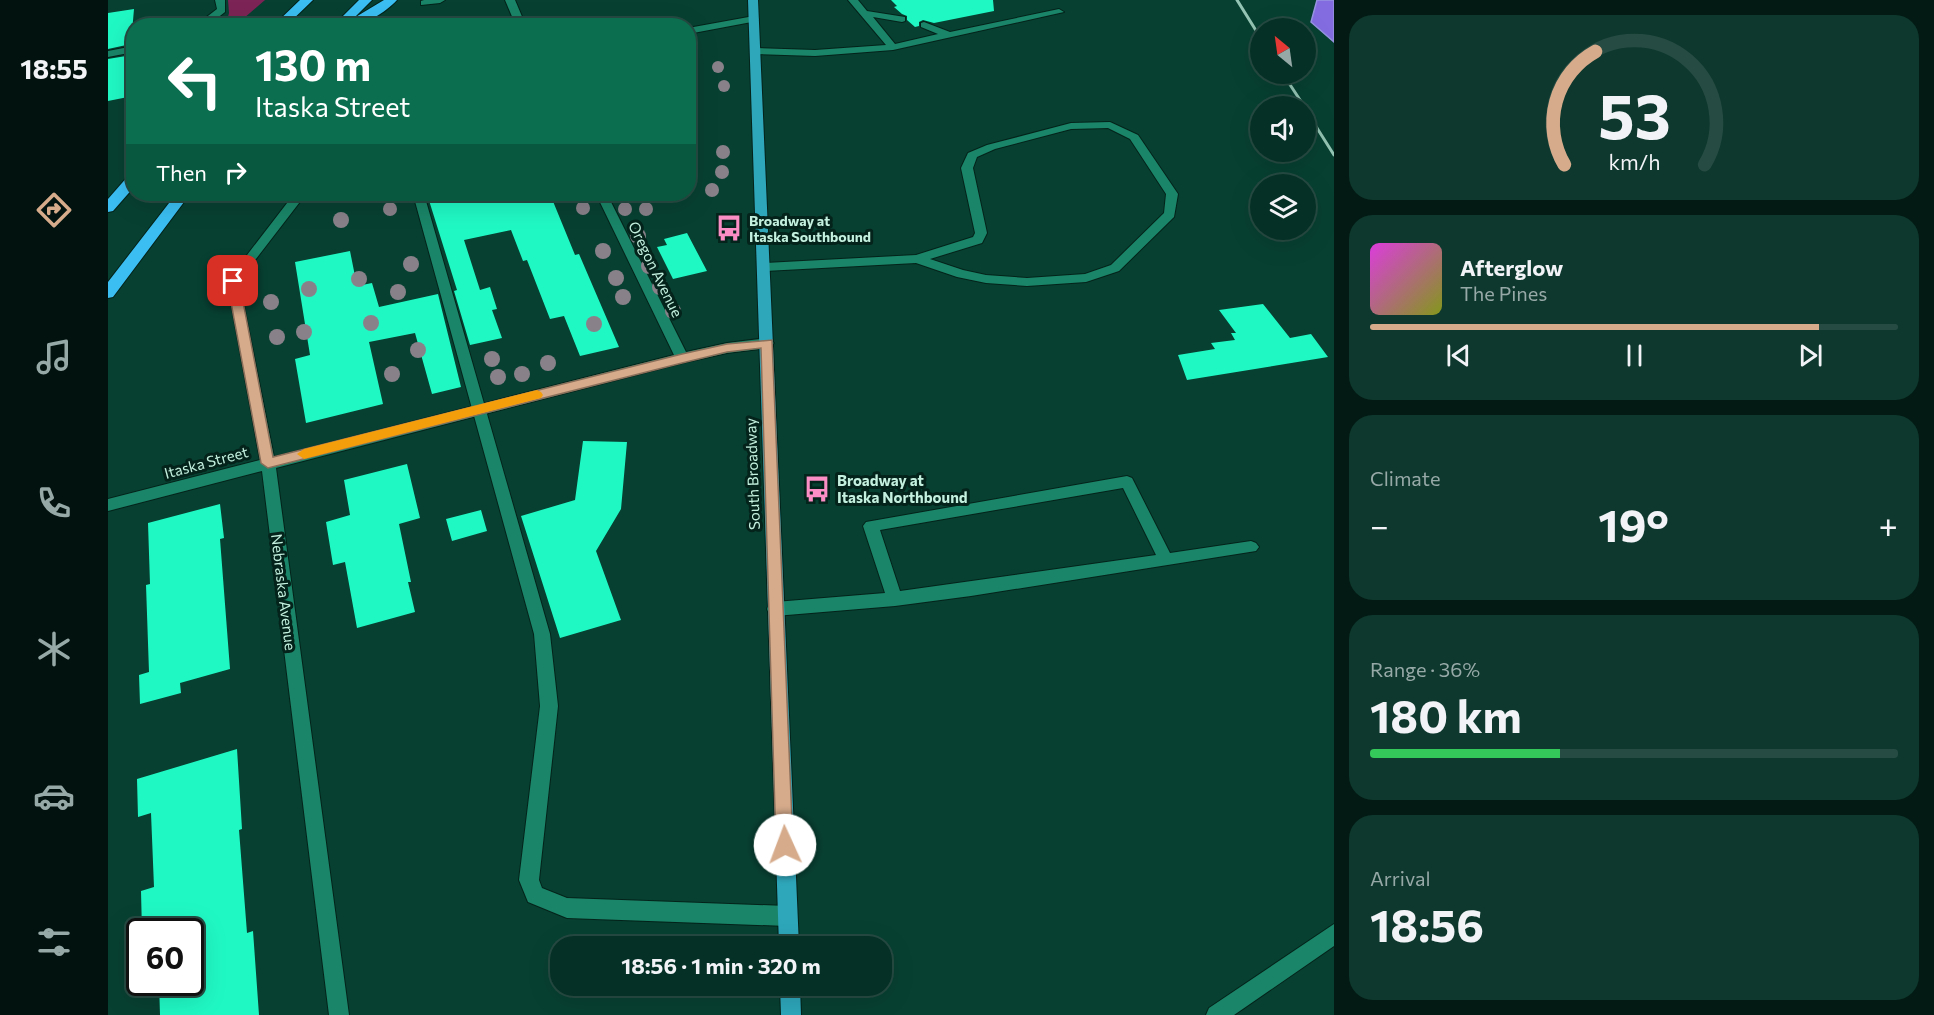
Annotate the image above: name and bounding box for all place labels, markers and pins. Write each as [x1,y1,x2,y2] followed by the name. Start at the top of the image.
[749,212,871,245] place label: Broadway at Itaska Southbound
[714,213,744,243] bus stop icon: Broadway at Itaska Southbound
[207,255,258,306] pin
[837,471,968,506] place label: Broadway at Itaska Northbound
[802,474,832,504] bus stop icon: Broadway at Itaska Northbound

